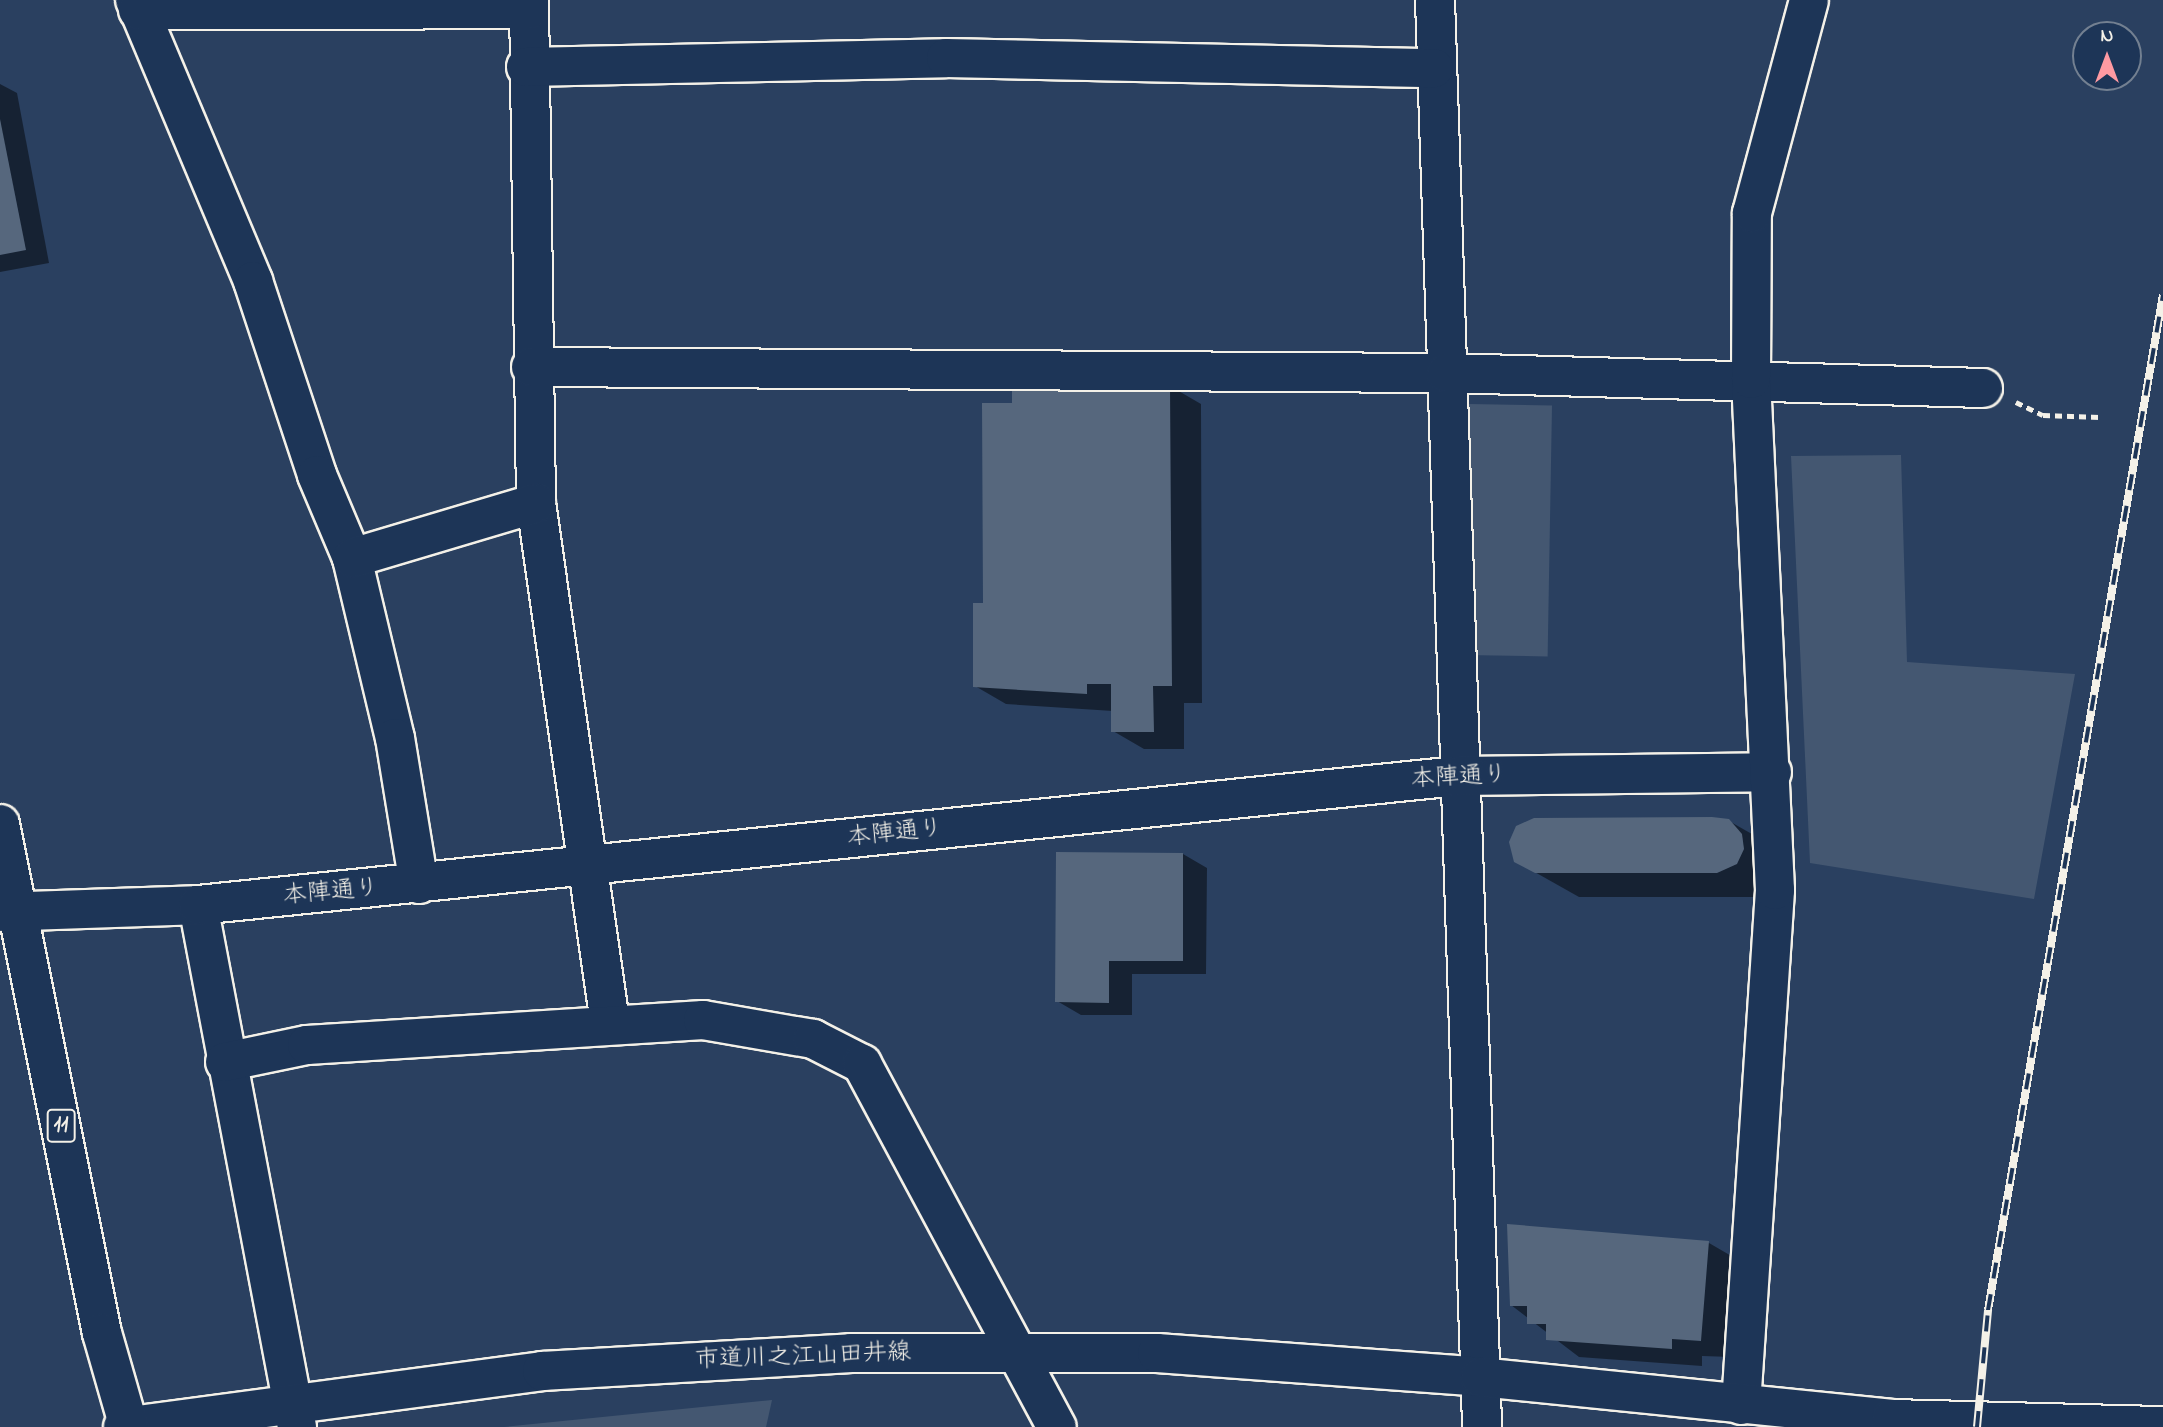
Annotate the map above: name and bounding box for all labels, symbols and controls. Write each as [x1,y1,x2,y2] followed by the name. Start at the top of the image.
[2072,21,2142,91] north arrow
[2101,23,2113,50] text: N
[1410,761,1508,795] street label: 本陣通り
[846,815,944,853] street label: 本陣通り
[282,874,380,912] street label: 本陣通り
[45,1106,77,1146] road number: 11
[695,1339,911,1375] street label: 市道川之江山田井線

